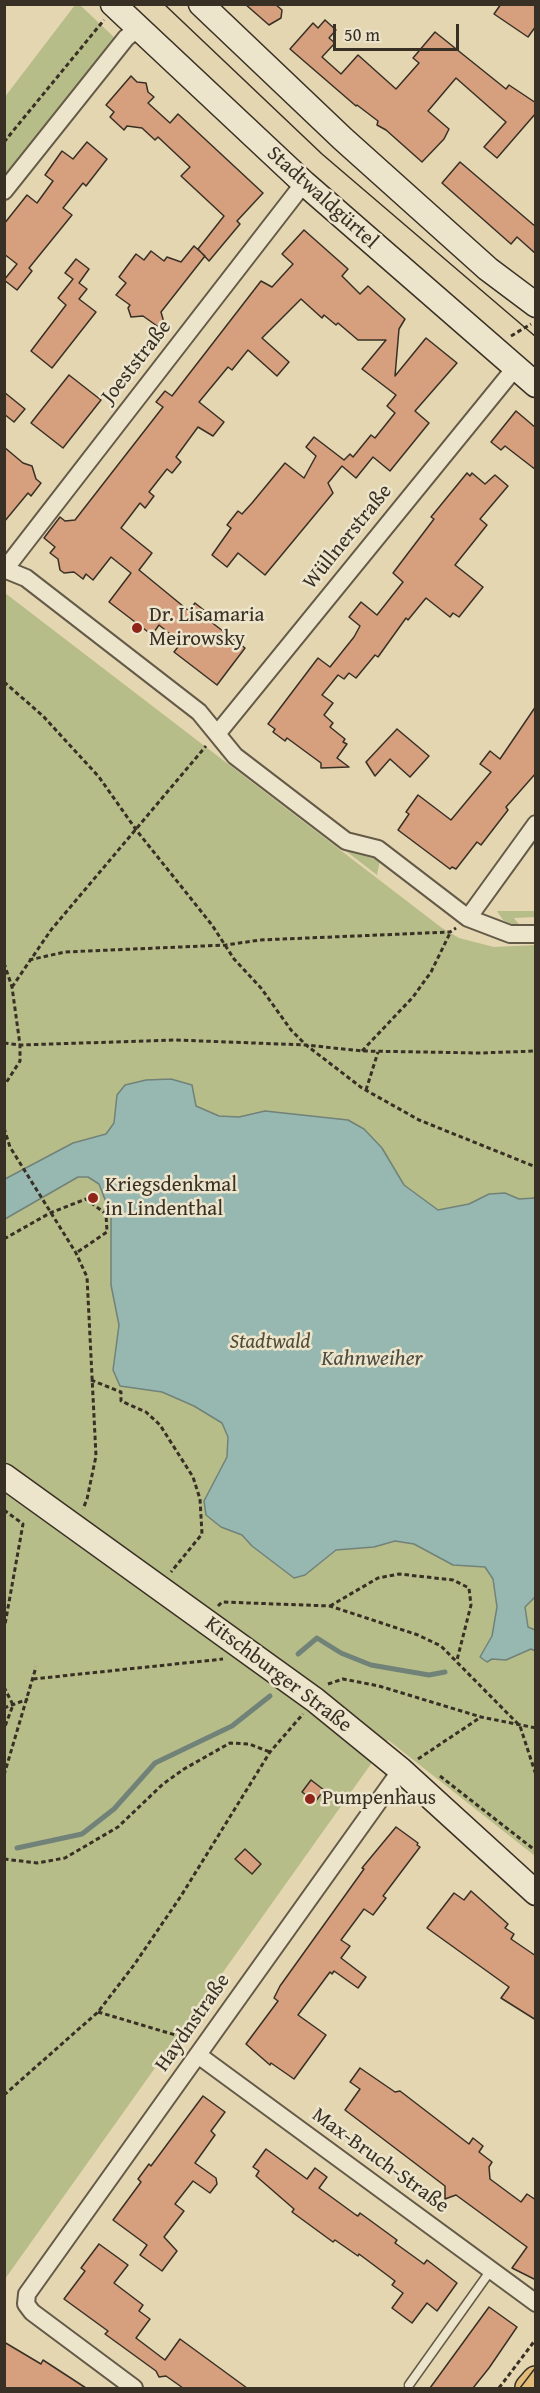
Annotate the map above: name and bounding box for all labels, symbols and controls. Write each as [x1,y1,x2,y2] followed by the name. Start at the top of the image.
[336,12,462,50] scale bar
[344,21,380,48] text: 50 m
[261,141,383,255] street label: Stadtwaldgürtel
[97,315,177,409] street label: Joeststraße
[298,479,398,595] street label: Wüllnerstraße
[149,603,265,653] place label: Dr. Lisamaria Meirowsky
[130,621,144,635] marker: Dr. Lisamaria Meirowsky
[105,1173,237,1223] place label: Kriegsdenkmal in Lindenthal
[86,1191,100,1205] marker: Kriegsdenkmal in Lindenthal
[229,1330,311,1356] park label: Stadtwald
[321,1346,423,1372] water label: Kahnweiher
[200,1612,356,1738] street label: Kitschburger Straße
[322,1786,436,1812] place label: Pumpenhaus
[303,1792,317,1806] marker: Pumpenhaus
[150,1969,236,2077] street label: Haydnstraße
[307,2103,453,2219] street label: Max-Bruch-Straße

